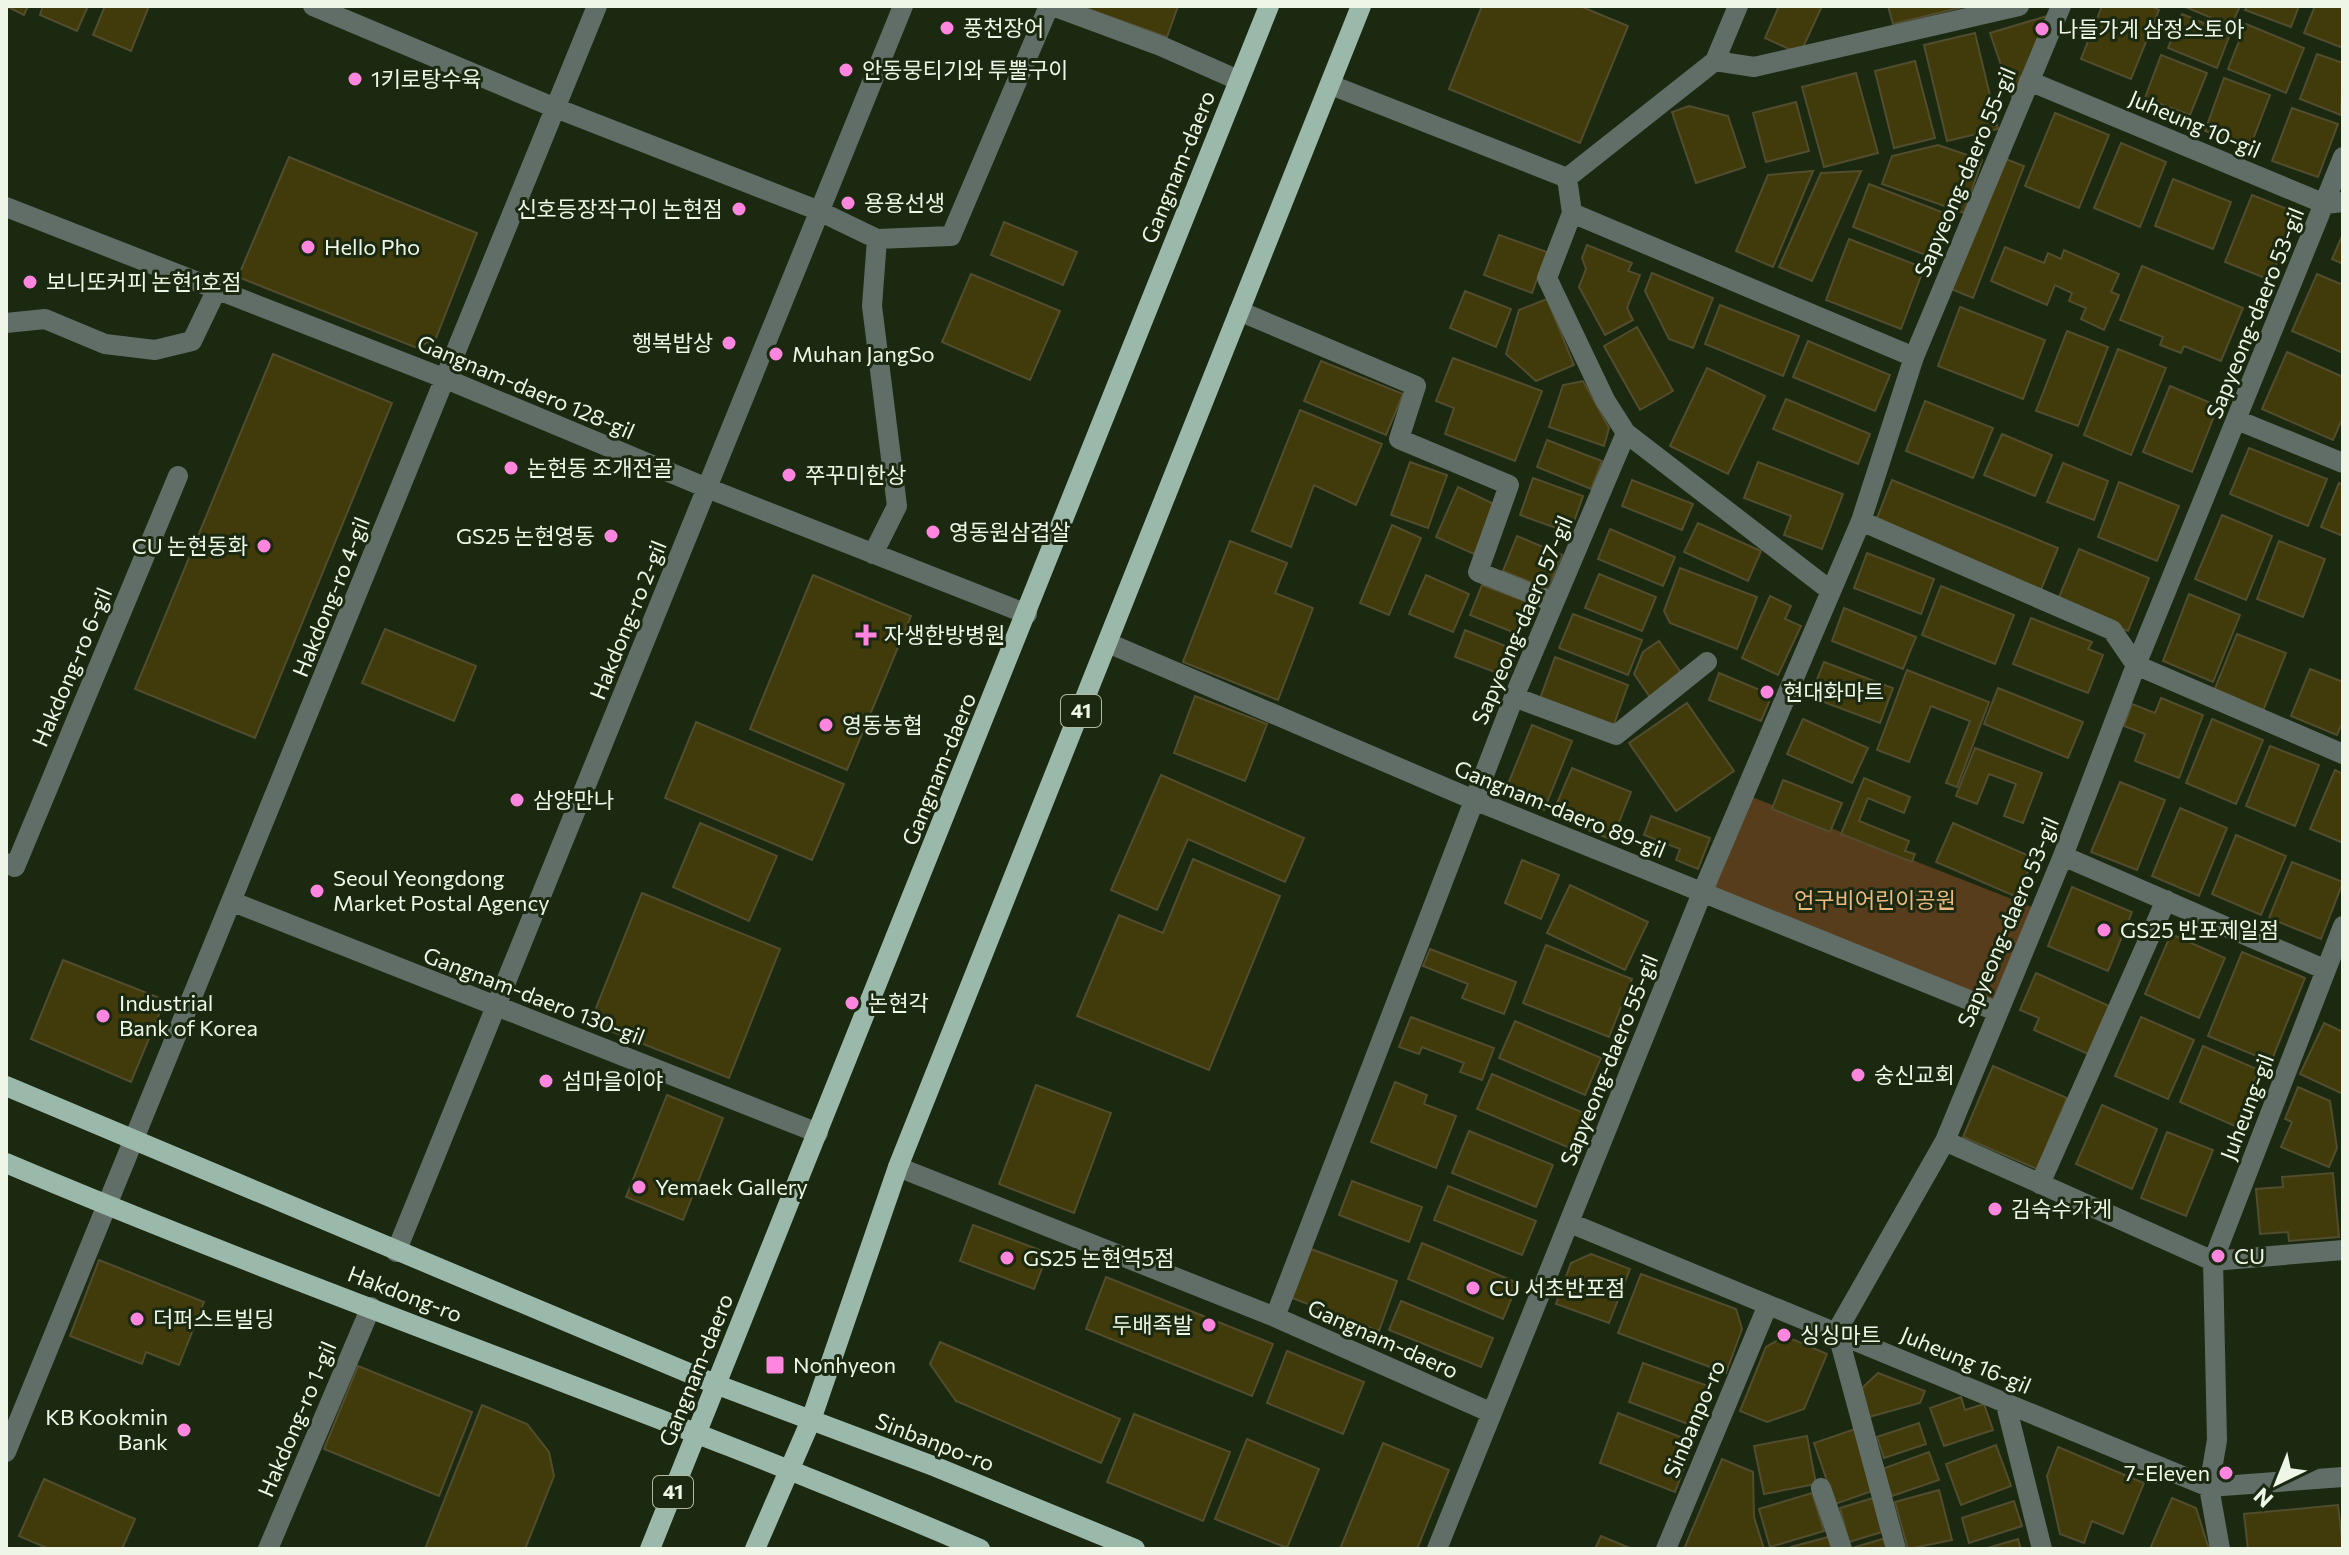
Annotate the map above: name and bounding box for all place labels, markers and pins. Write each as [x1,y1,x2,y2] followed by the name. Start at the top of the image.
[963,14,1044,41] place label: 풍천장어
[2058,15,2244,42] place label: 나들가게 삼정스토아
[938,19,956,37] marker: 풍천장어
[2033,20,2051,38] marker: 나들가게 삼정스토아
[862,56,1069,83] place label: 안동뭉티기와 투뿔구이
[837,61,855,79] marker: 안동뭉티기와 투뿔구이
[371,65,482,92] place label: 1키로탕수육
[346,70,364,88] marker: 1키로탕수육
[864,189,945,216] place label: 용용선생
[839,194,857,212] marker: 용용선생
[516,195,723,222] place label: 신호등장작구이 논현점
[730,200,748,218] marker: 신호등장작구이 논현점
[324,233,420,260] place label: Hello Pho
[299,238,317,256] marker: Hello Pho
[46,268,242,295] place label: 보니또커피 논현1호점
[21,273,39,291] marker: 보니또커피 논현1호점
[632,329,713,356] place label: 행복밥상
[720,334,738,352] marker: 행복밥상
[792,340,935,367] place label: Muhan JangSo
[767,345,785,363] marker: Muhan JangSo
[527,454,673,481] place label: 논현동 조개전골
[502,459,520,477] marker: 논현동 조개전골
[805,461,906,488] place label: 쭈꾸미한상
[780,466,798,484] marker: 쭈꾸미한상
[949,518,1070,545] place label: 영동원삼겹살
[456,522,595,549] place label: GS25 논현영동
[924,523,942,541] marker: 영동원삼겹살
[602,527,620,545] marker: GS25 논현영동
[132,532,248,559] place label: CU 논현동화
[255,537,273,555] marker: CU 논현동화
[884,621,1005,648] place label: 자생한방병원
[855,624,877,646] marker: 자생한방병원
[1783,678,1884,705] place label: 현대화마트
[1758,683,1776,701] marker: 현대화마트
[842,711,923,738] place label: 영동농협
[817,716,835,734] marker: 영동농협
[533,786,614,813] place label: 삼양만나
[508,791,526,809] marker: 삼양만나
[333,864,550,916] place label: Seoul Yeongdong Market Postal Agency
[308,882,326,900] marker: Seoul Yeongdong Market Postal Agency
[2120,916,2279,943] place label: GS25 반포제일점
[2095,921,2113,939] marker: GS25 반포제일점
[119,989,258,1041] place label: Industrial Bank of Korea
[868,989,929,1016] place label: 논현각
[843,994,861,1012] marker: 논현각
[94,1007,112,1025] marker: Industrial Bank of Korea
[1874,1061,1955,1088] place label: 숭신교회
[1849,1066,1867,1084] marker: 숭신교회
[562,1067,663,1094] place label: 섬마을이야
[537,1072,555,1090] marker: 섬마을이야
[655,1173,808,1200] place label: Yemaek Gallery
[630,1178,648,1196] marker: Yemaek Gallery
[2011,1195,2112,1222] place label: 김숙수가게
[1986,1200,2004,1218] marker: 김숙수가게
[2234,1242,2265,1269] place label: CU
[1023,1244,1175,1271] place label: GS25 논현역5점
[2209,1247,2227,1265] marker: CU
[998,1249,1016,1267] marker: GS25 논현역5점
[1489,1274,1626,1301] place label: CU 서초반포점
[1464,1279,1482,1297] marker: CU 서초반포점
[153,1305,274,1332] place label: 더퍼스트빌딩
[128,1310,146,1328] marker: 더퍼스트빌딩
[1112,1311,1193,1338] place label: 두배족발
[1200,1316,1218,1334] marker: 두배족발
[1800,1321,1881,1348] place label: 싱싱마트
[1775,1326,1793,1344] marker: 싱싱마트
[793,1351,896,1378] place label: Nonhyeon
[764,1354,786,1376] marker: Nonhyeon
[45,1403,168,1455] place label: KB Kookmin Bank
[175,1421,193,1439] marker: KB Kookmin Bank
[2124,1459,2210,1486] place label: 7-Eleven
[2217,1464,2235,1482] marker: 7-Eleven

